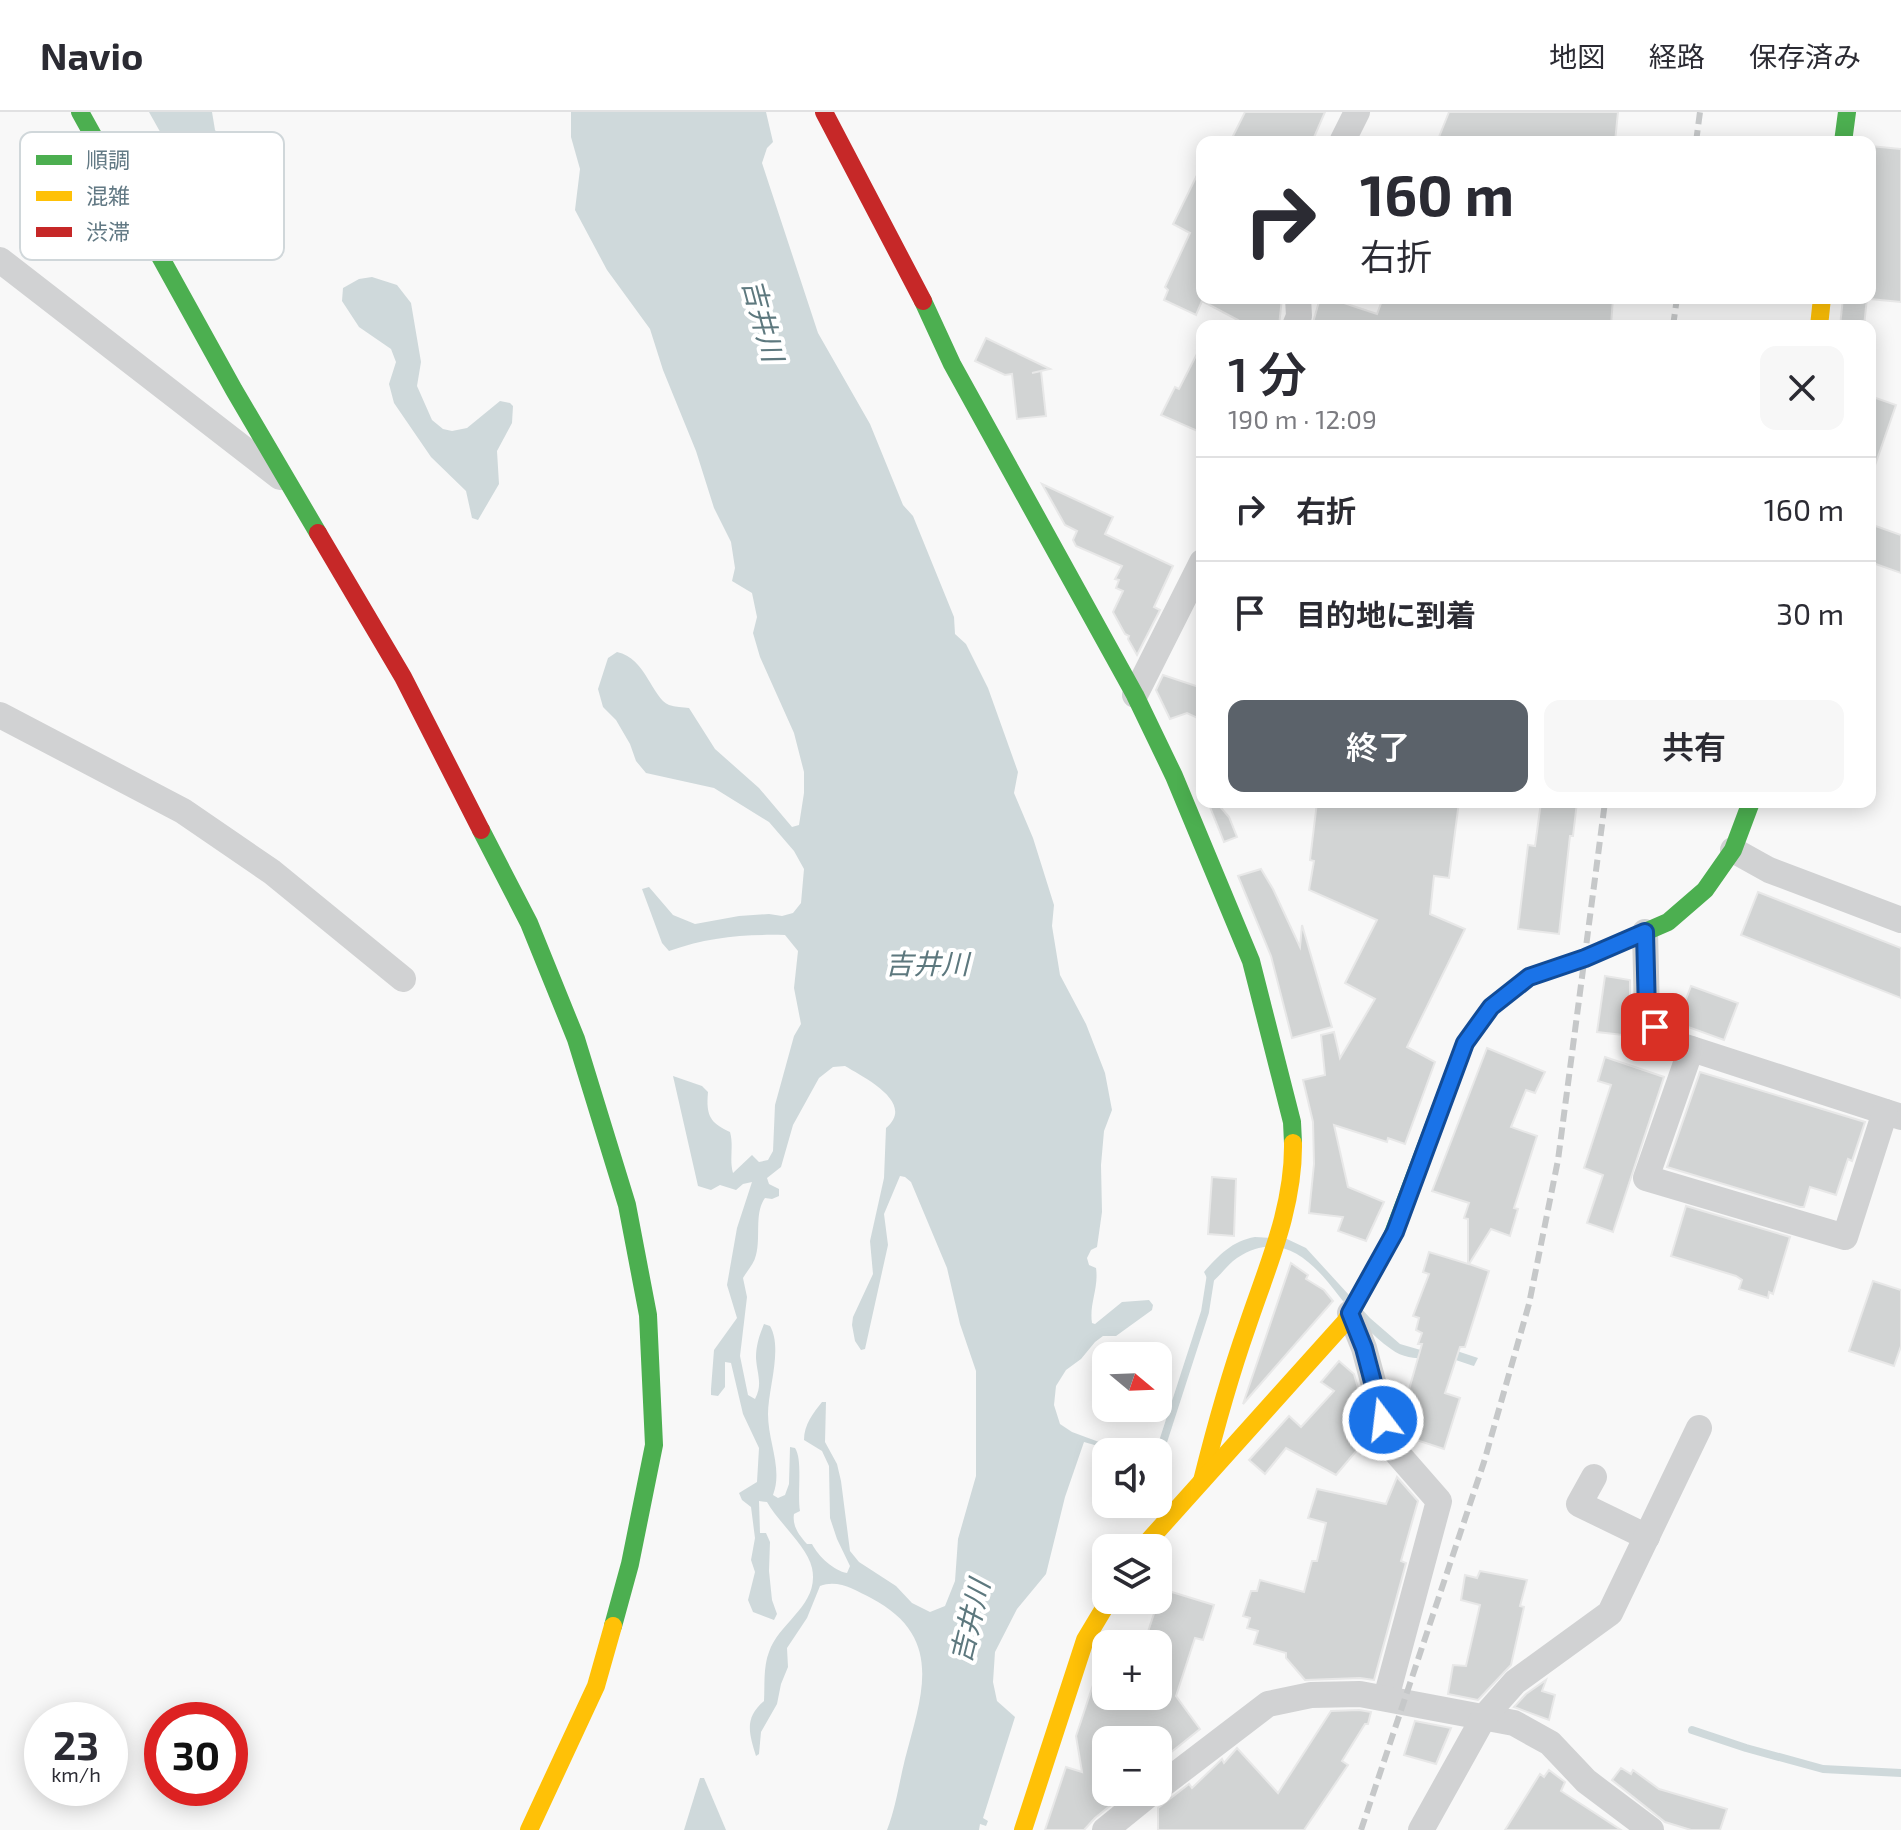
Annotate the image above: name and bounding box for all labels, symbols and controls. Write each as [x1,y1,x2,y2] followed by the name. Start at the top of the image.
[40,32,143,78] text: Navio
[1549,39,1605,73] text: 地図
[1649,39,1705,73] text: 経路
[1749,39,1861,73] text: 保存済み
[20,132,284,260] legend
[86,146,130,172] text: 順調
[1360,160,1514,227] text: 160 m
[1228,168,1332,272] icon: right
[86,182,130,208] text: 混雑
[86,218,130,244] text: 渋滞
[1360,234,1432,277] text: 右折
[737,275,792,368] water label: 吉井川
[1228,344,1307,402] text: 1 分
[1760,346,1844,430] button: close
[1228,403,1377,434] text: 190 m · 12:09
[1228,487,1272,531] icon: right
[1764,491,1844,527] text: 160 m
[1296,492,1356,528] text: 右折
[1228,591,1272,635] icon: arrive
[1776,595,1844,631] text: 30 m
[1296,596,1476,632] text: 目的地に到着
[1228,700,1528,792] button: 終了
[1544,700,1844,792] button: 共有
[885,946,972,980] water label: 吉井川
[1621,993,1689,1061] pin
[1633,1005,1677,1049] icon: arrive
[1092,1342,1172,1422] north arrow
[1092,1342,1172,1806] map controls
[1341,1378,1425,1462] position arrow
[1092,1438,1172,1518] button: sound
[1092,1534,1172,1614] button: layers
[942,1573,996,1666] water label: 吉井川
[1092,1630,1172,1710] button: +
[144,1702,248,1806] speed limit sign: 30
[53,1720,99,1768] text: 23
[1092,1726,1172,1806] button: −
[51,1762,101,1786] text: km/h

